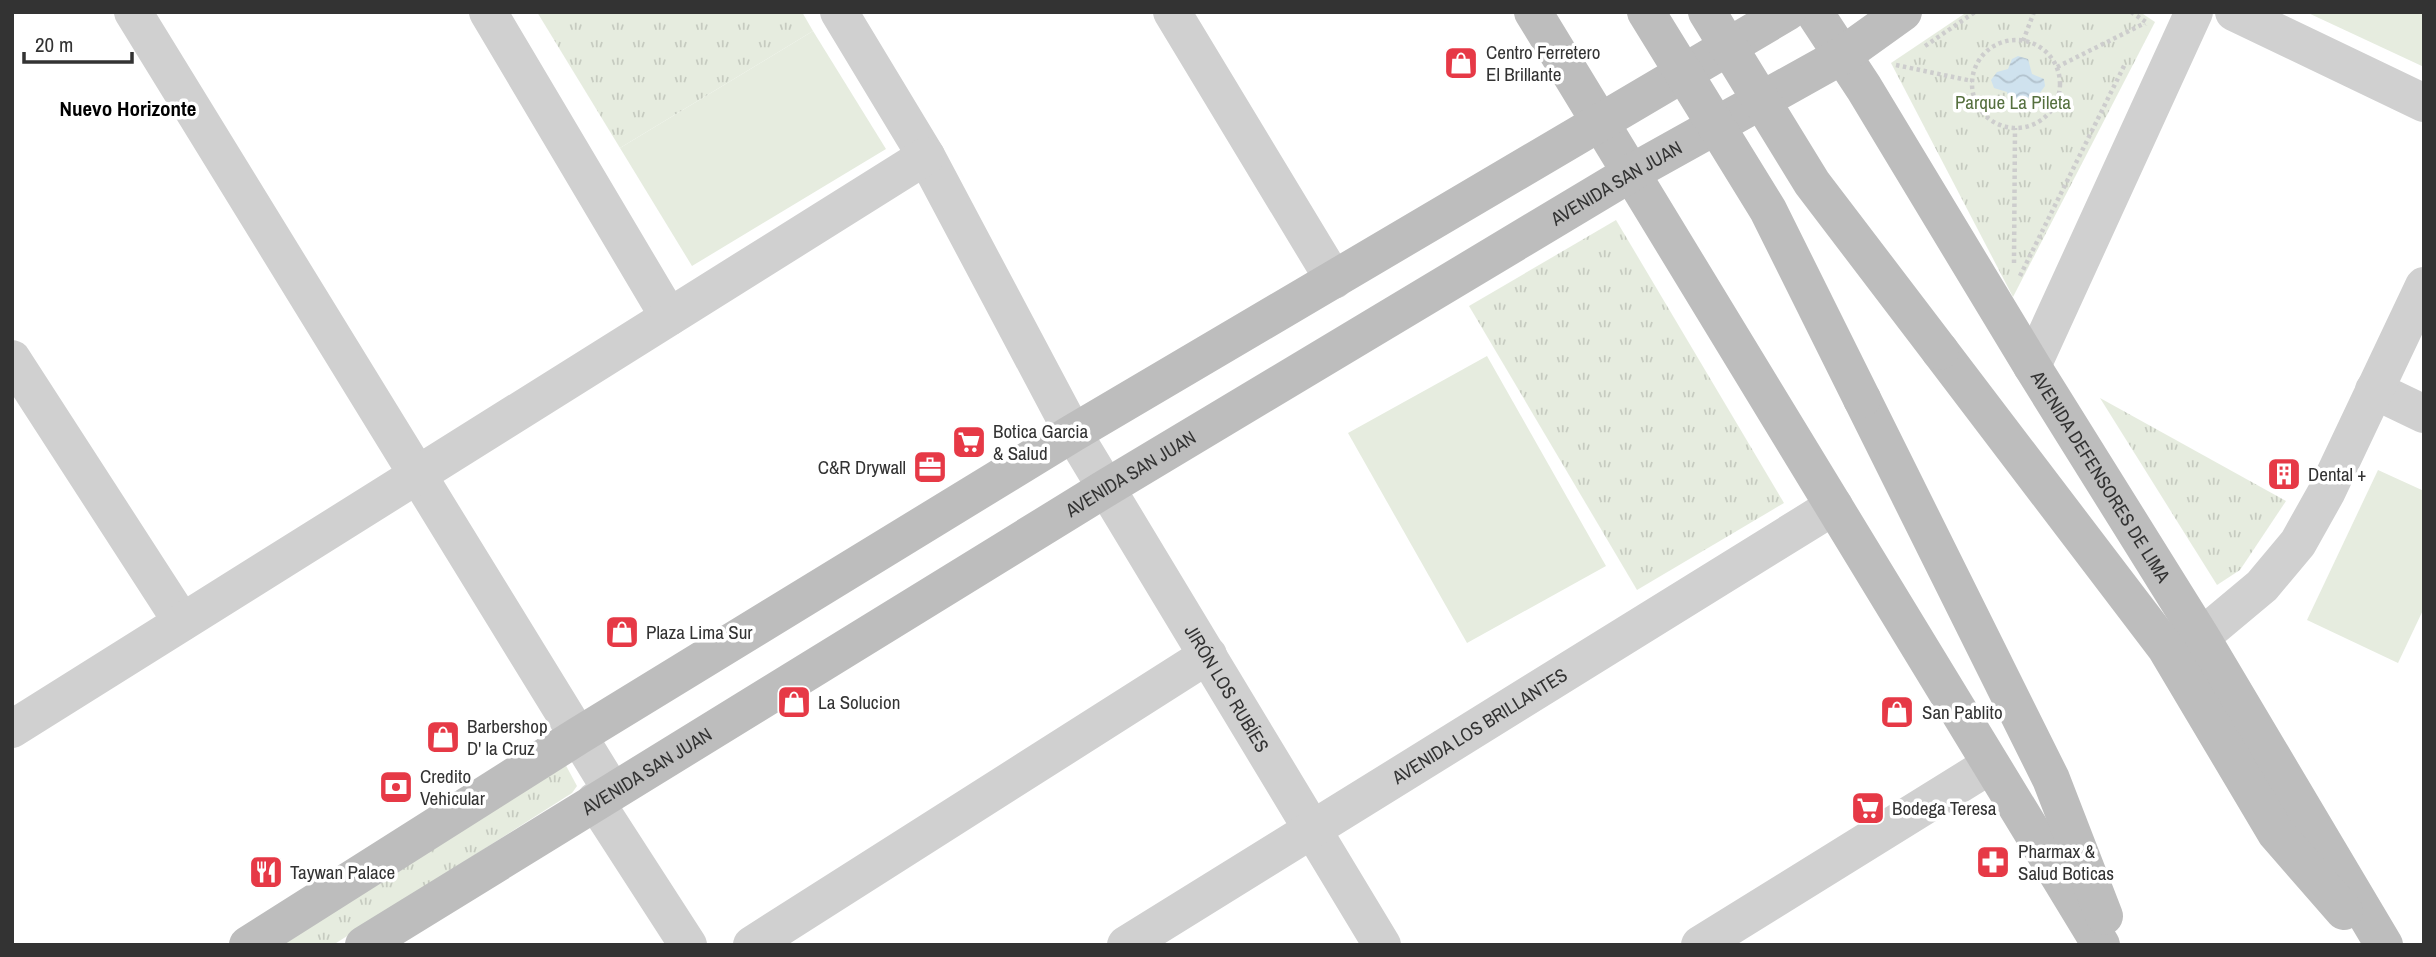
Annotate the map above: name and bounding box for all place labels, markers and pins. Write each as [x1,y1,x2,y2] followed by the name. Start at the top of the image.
[1486,39,1600,87] place label: Centro Ferretero El Brillante
[1442,44,1480,82] shop icon: Centro Ferretero El Brillante
[993,418,1089,466] place label: Botica Garcia & Salud
[950,423,988,461] supermarket icon: Botica Garcia & Salud
[911,448,949,486] office icon: C&R Drywall
[818,454,906,480] place label: C&R Drywall
[2265,455,2303,493] building icon: Dental +
[2308,461,2366,487] place label: Dental +
[603,613,641,651] shop icon: Plaza Lima Sur
[646,619,753,645] place label: Plaza Lima Sur
[775,683,813,721] shop icon: La Solucion
[818,689,900,715] place label: La Solucion
[1878,693,1916,731] shop icon: San Pablito
[1922,699,2003,725] place label: San Pablito
[467,713,548,761] place label: Barbershop D' la Cruz
[424,718,462,756] shop icon: Barbershop D' la Cruz
[420,763,486,811] place label: Credito Vehicular
[377,768,415,806] bank icon: Credito Vehicular
[1849,789,1887,827] supermarket icon: Bodega Teresa
[1892,795,1997,821] place label: Bodega Teresa
[2018,838,2114,886] place label: Pharmax & Salud Boticas
[1974,843,2012,881] pharmacy icon: Pharmax & Salud Boticas
[247,853,285,891] restaurant icon: Taywan Palace
[290,859,395,885] place label: Taywan Palace

